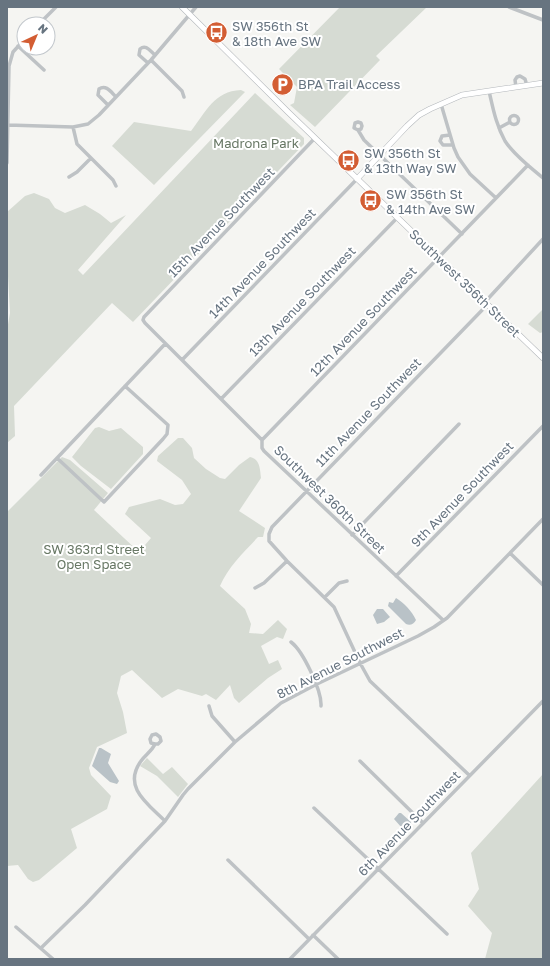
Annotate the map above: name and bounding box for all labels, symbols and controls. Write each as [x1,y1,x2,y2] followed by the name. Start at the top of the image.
[16,16,56,56] north arrow
[232,18,322,49] place label: SW 356th St & 18th Ave SW
[203,20,229,46] bus stop icon: SW 356th St & 18th Ave SW
[36,21,51,36] text: N
[269,71,295,97] parking icon: BPA Trail Access
[298,76,400,92] place label: BPA Trail Access
[213,135,300,151] park label: Madrona Park
[364,145,457,176] place label: SW 356th St & 13th Way SW
[335,147,361,173] bus stop icon: SW 356th St & 13th Way SW
[164,164,278,280] street label: 15th Avenue Southwest
[386,186,476,217] place label: SW 356th St & 14th Ave SW
[358,188,384,214] bus stop icon: SW 356th St & 14th Ave SW
[205,205,319,321] street label: 14th Avenue Southwest
[406,226,524,340] street label: Southwest 356th Street
[245,243,359,359] street label: 13th Avenue Southwest
[306,263,420,379] street label: 12th Avenue Southwest
[312,354,424,470] street label: 11th Avenue Southwest
[407,438,517,550] street label: 9th Avenue Southwest
[271,442,389,556] street label: Southwest 360th Street
[43,541,145,572] park label: SW 363rd Street Open Space
[274,624,406,702] street label: 8th Avenue Southwest
[354,767,464,879] street label: 6th Avenue Southwest

